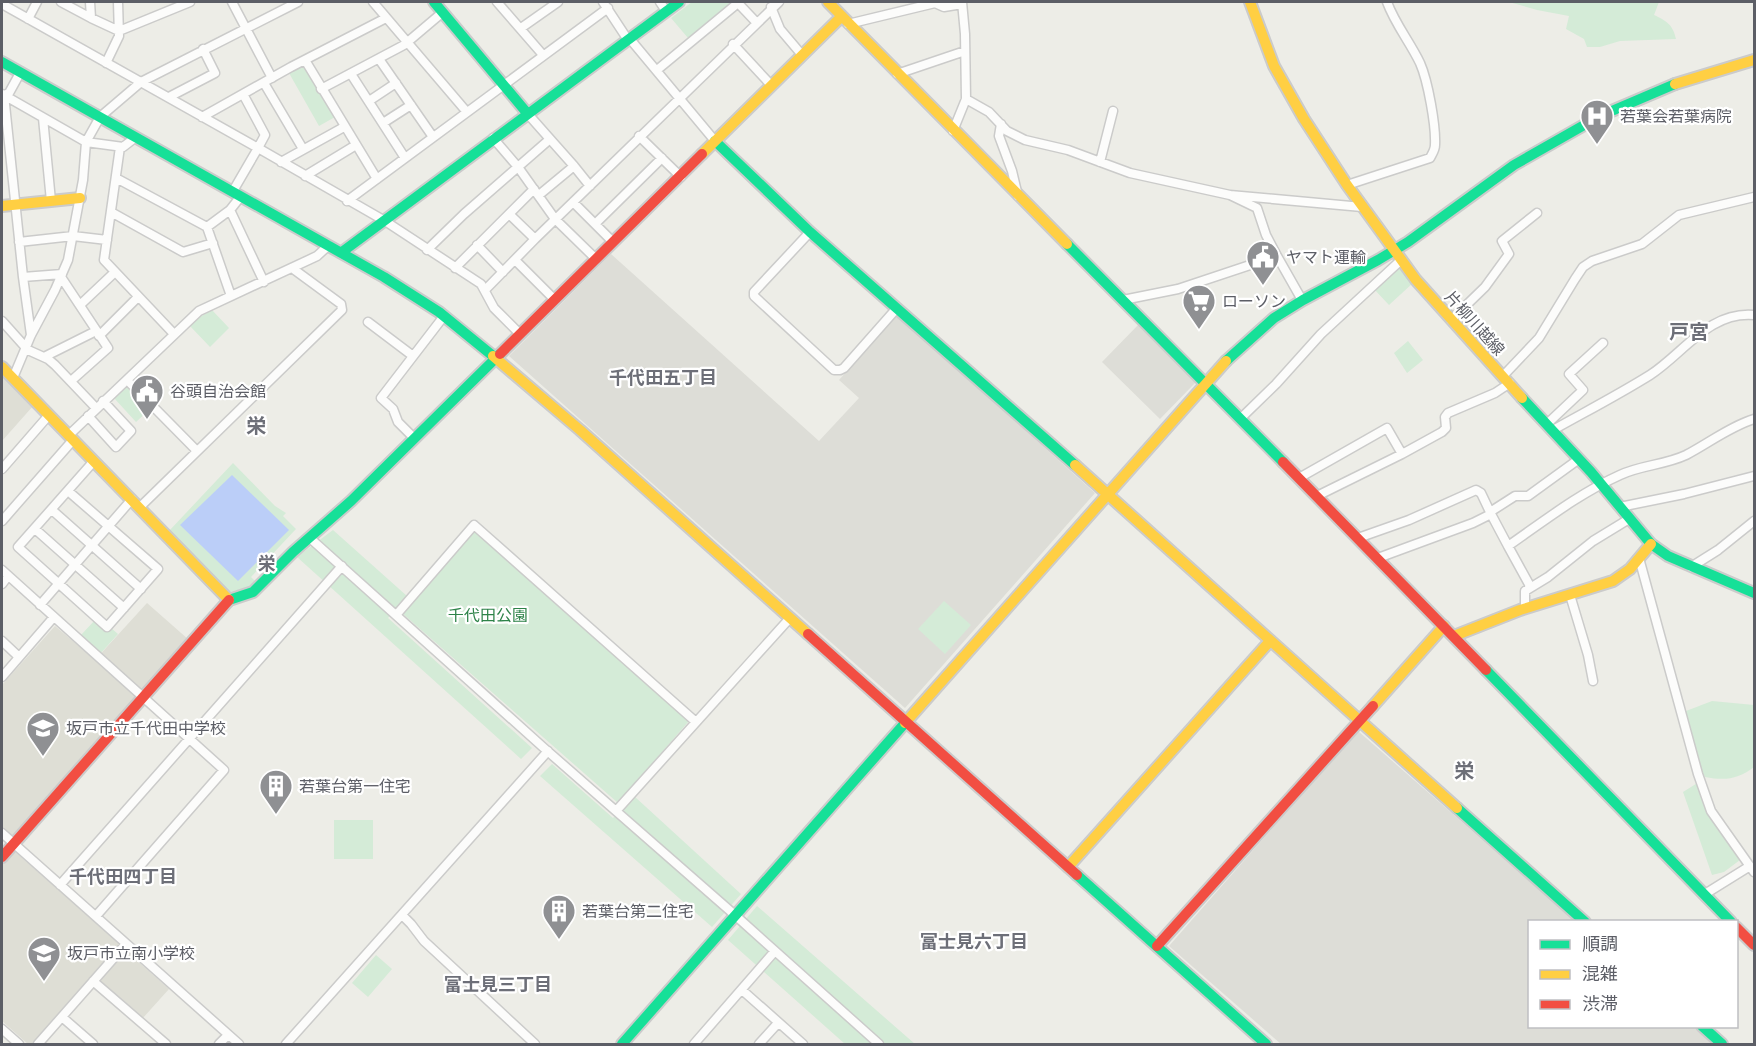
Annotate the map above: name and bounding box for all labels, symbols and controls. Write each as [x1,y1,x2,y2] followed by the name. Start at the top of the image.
[1579,98,1615,145] hospital icon: 若葉会若葉病院
[1620,107,1732,126] place label: 若葉会若葉病院
[1245,239,1281,286] public building icon: ヤマト運輸
[1286,248,1366,267] place label: ヤマト運輸
[1181,283,1217,330] supermarket icon: ローソン
[1441,287,1508,359] street label: 片柳川越線
[1222,292,1286,311] place label: ローソン
[1669,320,1709,344] district label: 戸宮
[609,367,717,389] district label: 千代田五丁目
[129,373,165,420] public building icon: 谷頭自治会館
[170,382,266,401] place label: 谷頭自治会館
[246,414,266,438] district label: 栄
[258,553,276,575] district label: 栄
[448,606,528,625] park label: 千代田公園
[25,710,61,757] school or university icon: 坂戸市立千代田中学校
[66,719,226,738] place label: 坂戸市立千代田中学校
[1454,759,1474,783] district label: 栄
[258,768,294,815] building icon: 若葉台第一住宅
[299,777,411,796] place label: 若葉台第一住宅
[69,866,177,888] district label: 千代田四丁目
[541,893,577,940] building icon: 若葉台第二住宅
[582,902,694,921] place label: 若葉台第二住宅
[1528,920,1738,1028] legend
[920,931,1028,953] district label: 富士見六丁目
[1582,933,1618,955] text: 順調
[26,935,62,982] school or university icon: 坂戸市立南小学校
[67,944,195,963] place label: 坂戸市立南小学校
[1582,963,1618,985] text: 混雑
[444,974,552,996] district label: 富士見三丁目
[1582,993,1618,1015] text: 渋滞

